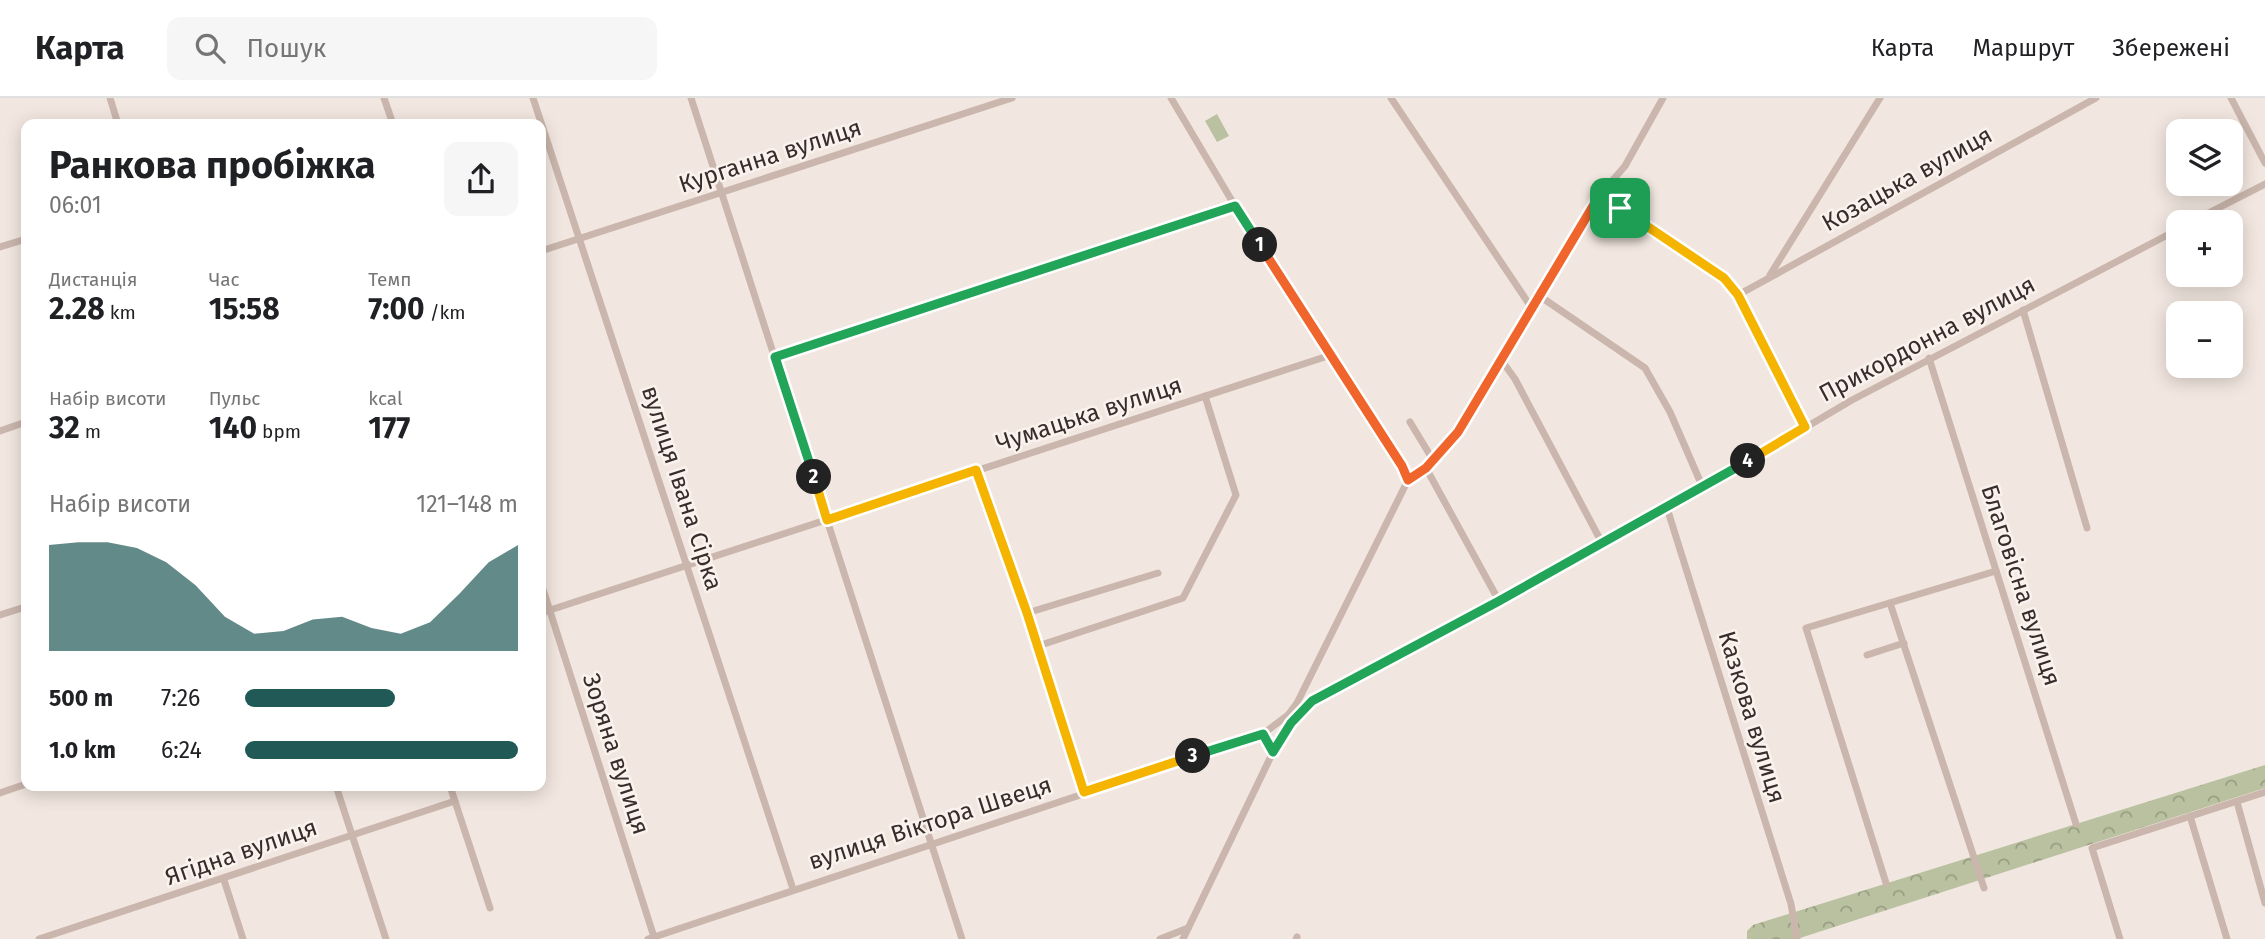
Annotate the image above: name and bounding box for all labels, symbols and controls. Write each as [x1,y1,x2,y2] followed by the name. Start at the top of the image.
[167,17,657,80] search box
[35,28,125,68] text: Карта
[191,29,229,67] icon: search
[247,33,326,64] text: Пошук
[1871,34,1934,62] text: Карта
[1972,34,2074,62] text: Маршрут
[2112,34,2230,62] text: Збережені
[675,113,865,199] street label: Курганна вулиця
[2166,119,2243,378] map controls
[2166,119,2243,196] button: layers
[1817,121,1997,237] street label: Козацька вулиця
[49,142,375,188] text: Ранкова пробіжка
[444,142,518,216] button: share
[1590,178,1650,238] pin
[1601,189,1639,227] icon: arrive
[49,191,102,219] text: 06:01
[2166,210,2243,287] button: +
[1242,228,1278,262] pin: 1
[1255,233,1264,256] text: 1
[49,268,137,291] text: Дистанція
[209,268,240,291] text: Час
[368,268,411,291] text: Темп
[1814,270,2040,408] street label: Прикордонна вулиця
[49,291,105,327] text: 2.28
[209,291,280,327] text: 15:58
[368,291,425,327] text: 7:00
[105,301,136,324] text: km
[425,301,466,324] text: /km
[2166,301,2243,378] button: −
[993,371,1185,457] street label: Чумацька вулиця
[636,382,728,594] street label: вулиця Івана Сірка
[49,387,166,410] text: Набір висоти
[209,387,260,410] text: Пульс
[368,387,403,410] text: kcal
[49,410,80,446] text: 32
[209,410,257,446] text: 140
[368,410,410,446] text: 177
[80,420,101,443] text: m
[257,420,301,443] text: bpm
[1730,444,1766,478] pin: 4
[1742,449,1753,472] text: 4
[796,460,832,494] pin: 2
[809,465,818,488] text: 2
[1975,481,2067,689] street label: Благовісна вулиця
[49,490,191,518] text: Набір висоти
[416,490,518,518] text: 121–148 m
[1713,628,1791,806] street label: Казкова вулиця
[577,670,655,838] street label: Зоряна вулиця
[49,684,113,712] text: 500 m
[161,684,200,712] text: 7:26
[49,736,116,764] text: 1.0 km
[161,736,202,764] text: 6:24
[1176,738,1210,774] pin: 3
[1188,744,1197,767] text: 3
[805,770,1055,876] street label: вулиця Віктора Швеця
[161,813,321,891] street label: Ягідна вулиця

